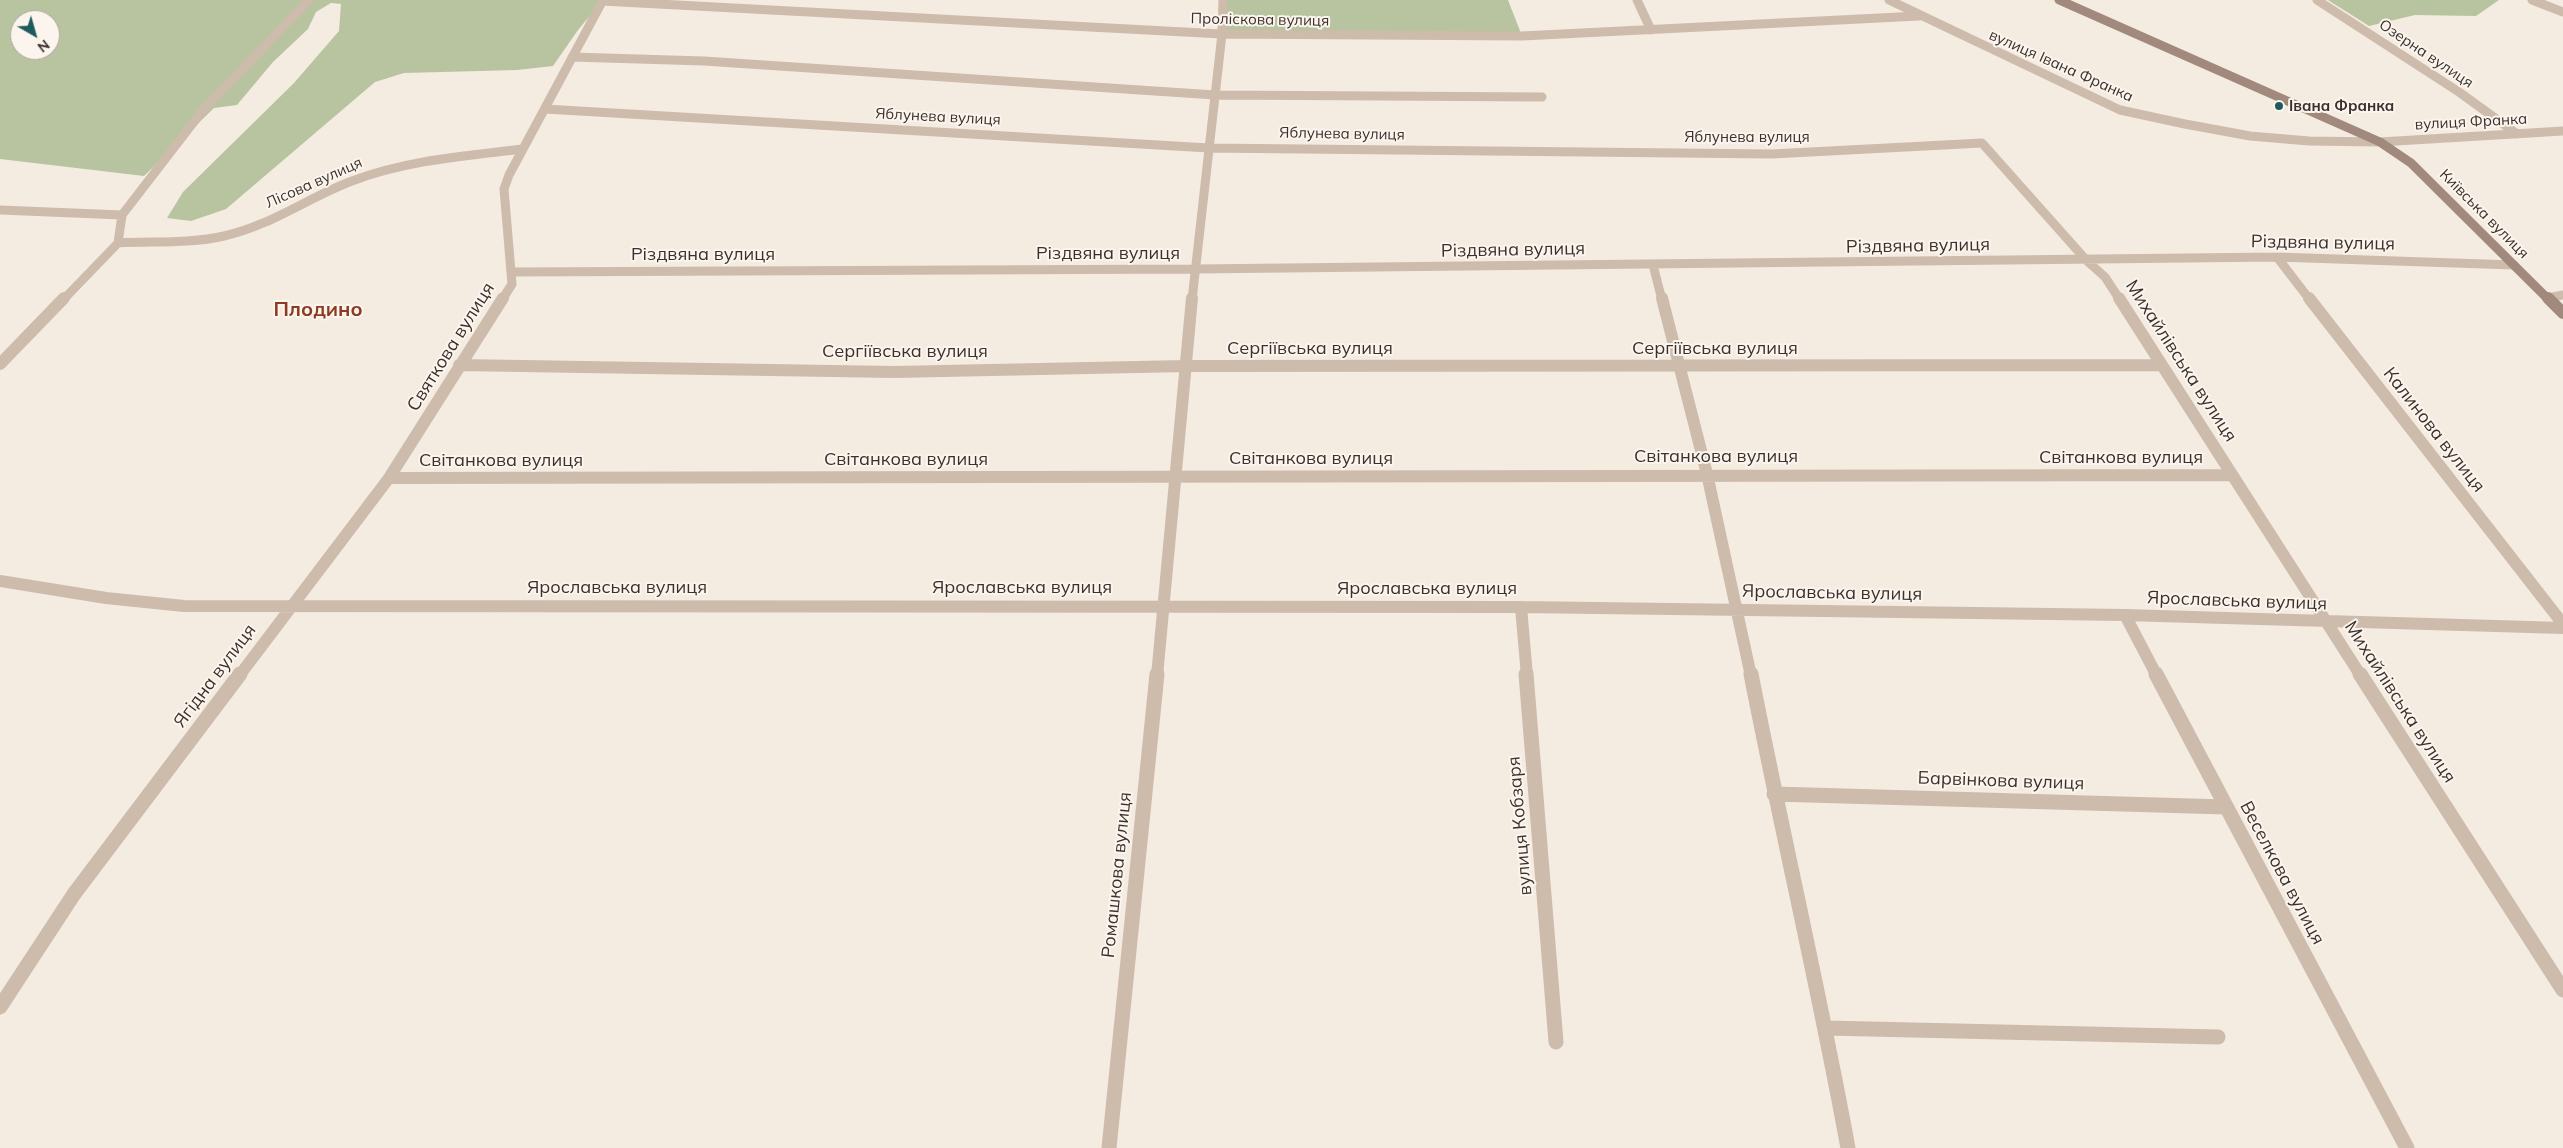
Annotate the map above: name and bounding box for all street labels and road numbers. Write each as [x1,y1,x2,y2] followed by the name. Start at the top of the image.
[1191,10,1329,30] street label: Проліскова вулиця
[2375,16,2477,92] street label: Озерна вулиця
[1986,26,2136,106] street label: вулиця Івана Франка
[875,105,1001,129] street label: Яблунева вулиця
[2414,110,2528,134] street label: вулиця Франка
[1279,124,1405,144] street label: Яблунева вулиця
[1684,128,1810,146] street label: Яблунева вулиця
[263,154,365,212] street label: Лісова вулиця
[2436,166,2532,262] street label: Київська вулиця
[2251,231,2395,255] street label: Різдвяна вулиця
[1846,234,1990,258] street label: Різдвяна вулиця
[1441,238,1585,262] street label: Різдвяна вулиця
[1036,243,1180,265] street label: Різдвяна вулиця
[631,244,775,266] street label: Різдвяна вулиця
[2121,276,2241,446] street label: Михайлівська вулиця
[403,279,499,415] street label: Святкова вулиця
[1227,338,1393,360] street label: Сергіївська вулиця
[1632,338,1798,360] street label: Сергіївська вулиця
[822,341,988,363] street label: Сергіївська вулиця
[2379,363,2489,497] street label: Калинова вулиця
[1634,446,1798,468] street label: Світанкова вулиця
[2039,447,2203,469] street label: Світанкова вулиця
[1229,448,1393,470] street label: Світанкова вулиця
[824,449,988,471] street label: Світанкова вулиця
[419,450,583,472] street label: Світанкова вулиця
[527,577,707,599] street label: Ярославська вулиця
[932,577,1112,599] street label: Ярославська вулиця
[1337,578,1517,600] street label: Ярославська вулиця
[1742,581,1922,605] street label: Ярославська вулиця
[2147,587,2327,615] street label: Ярославська вулиця
[2340,617,2460,787] street label: Михайлівська вулиця
[169,620,261,732] street label: Ягідна вулиця
[1503,755,1537,897] street label: вулиця Кобзаря
[1917,767,2085,795] street label: Барвінкова вулиця
[1098,791,1136,959] street label: Ромашкова вулиця
[2235,798,2329,948] street label: Веселкова вулиця

